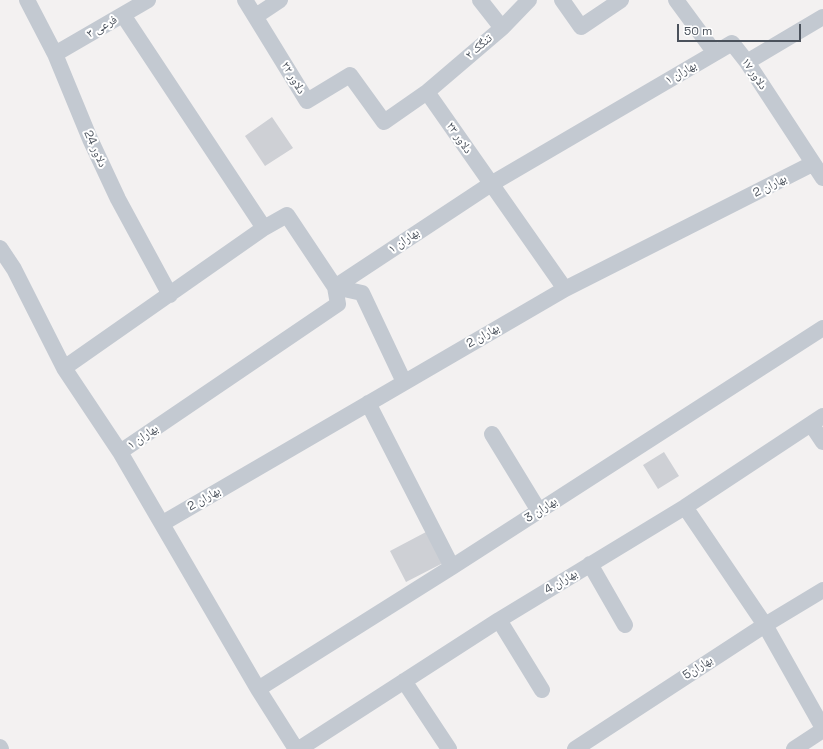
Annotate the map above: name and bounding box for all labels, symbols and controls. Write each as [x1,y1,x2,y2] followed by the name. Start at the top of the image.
[84,13,120,41] street label: فرعی ۳
[679,16,803,42] scale bar
[684,23,712,39] text: 50 m
[463,31,495,63] street label: تنگک ۲
[738,55,770,93] street label: دلاور ۱۷
[663,58,699,88] street label: بهاران ۱
[278,59,308,97] street label: دلاور ۲۲
[443,119,475,157] street label: دلاور ۲۳
[81,128,109,170] street label: دلاور 24
[751,171,789,201] street label: بهاران 2
[386,226,422,256] street label: بهاران ۱
[464,321,502,351] street label: بهاران 2
[125,422,161,452] street label: بهاران ۱
[185,484,223,514] street label: بهاران 2
[522,494,560,526] street label: بهاران 3
[542,567,580,597] street label: بهاران 4
[680,653,716,683] street label: بهاران5

